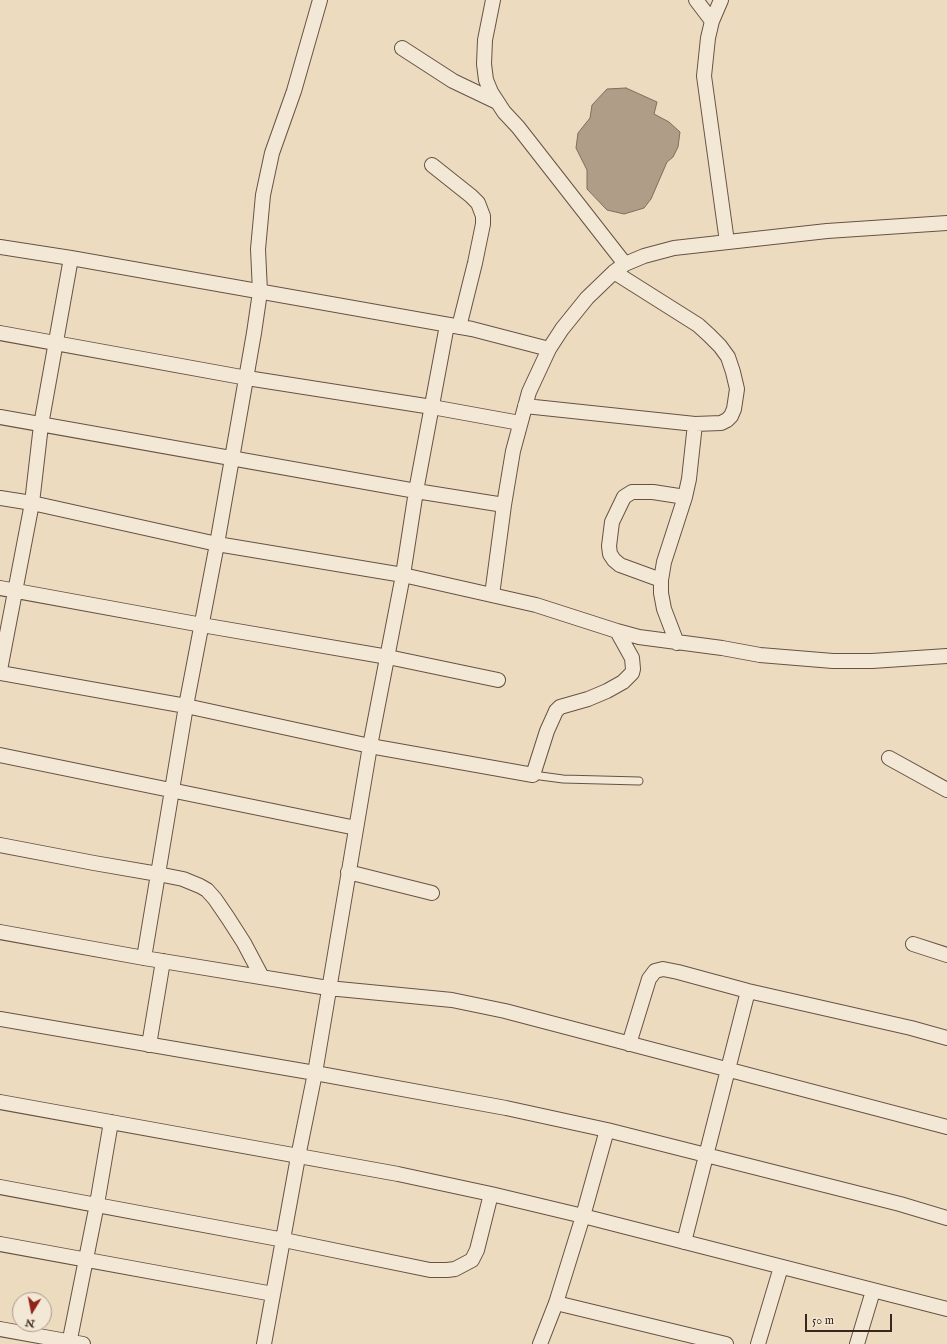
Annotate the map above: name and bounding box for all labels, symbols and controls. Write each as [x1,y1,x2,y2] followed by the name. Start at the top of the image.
[12,1292,52,1332] north arrow
[807,1306,894,1332] scale bar
[812,1313,834,1328] text: 50 m
[24,1315,36,1331] text: N

